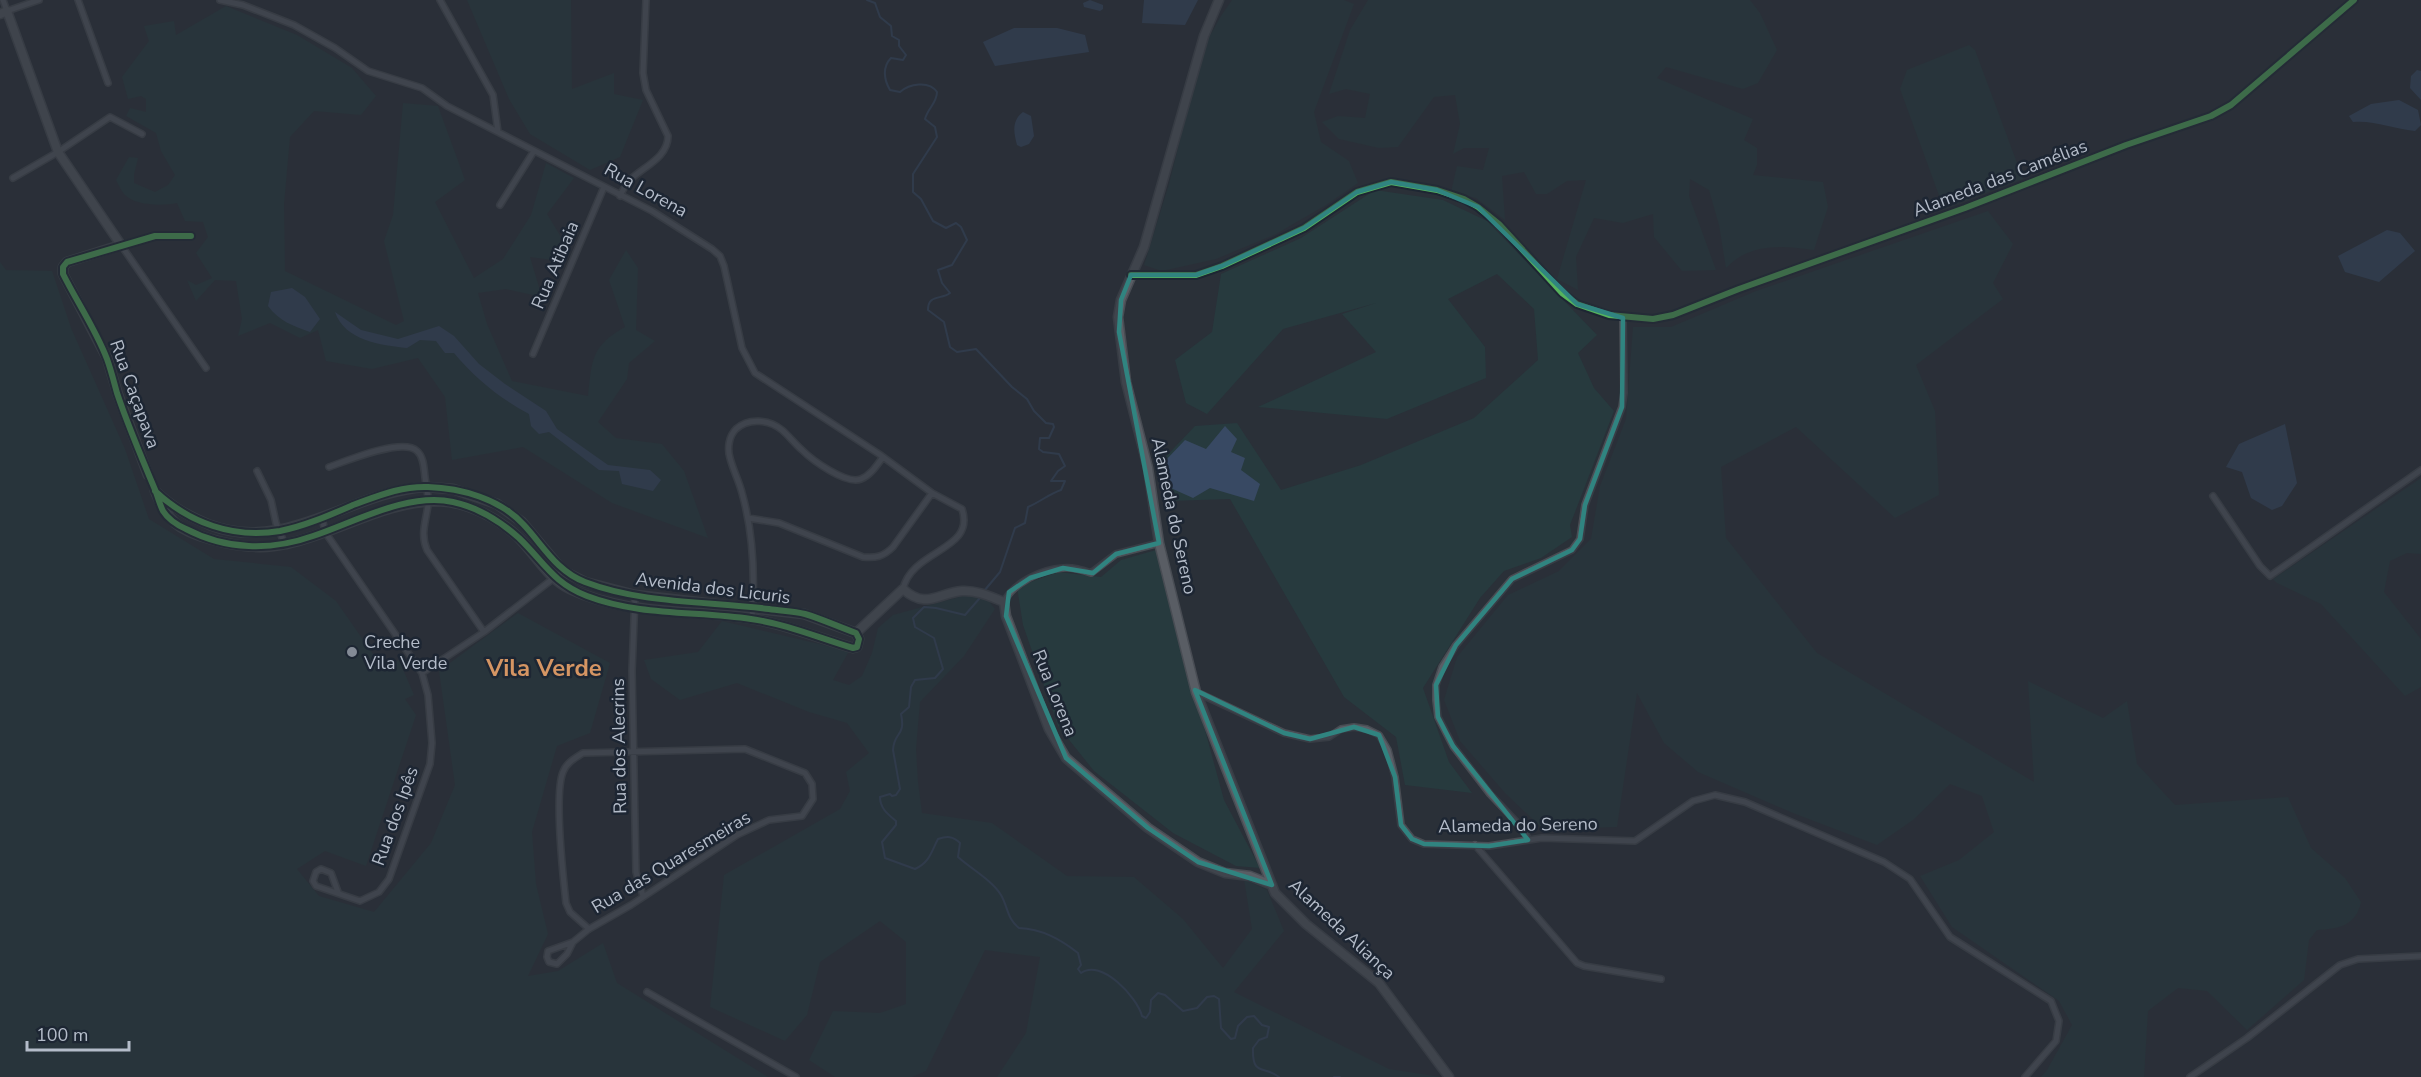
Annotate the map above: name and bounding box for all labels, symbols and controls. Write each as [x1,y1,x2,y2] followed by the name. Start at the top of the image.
[1909,134,2091,222] street label: Alameda das Camélias
[600,157,692,223] street label: Rua Lorena
[526,217,584,313] street label: Rua Atibaia
[104,336,166,452] street label: Rua Caçapava
[1146,435,1202,597] street label: Alameda do Sereno
[634,567,792,609] street label: Avenida dos Licuris
[363,630,447,675] place label: Creche Vila Verde
[345,645,359,659] marker: Creche Vila Verde
[1027,646,1083,740] street label: Rua Lorena
[485,652,602,684] district label: Vila Verde
[606,678,632,814] street label: Rua dos Alecrins
[366,763,424,869] street label: Rua dos Ipês
[587,805,755,919] street label: Rua das Quaresmeiras
[1438,812,1598,838] street label: Alameda do Sereno
[1283,873,1401,985] street label: Alameda Aliança
[27,1014,129,1052] scale bar
[36,1023,88,1047] text: 100 m

